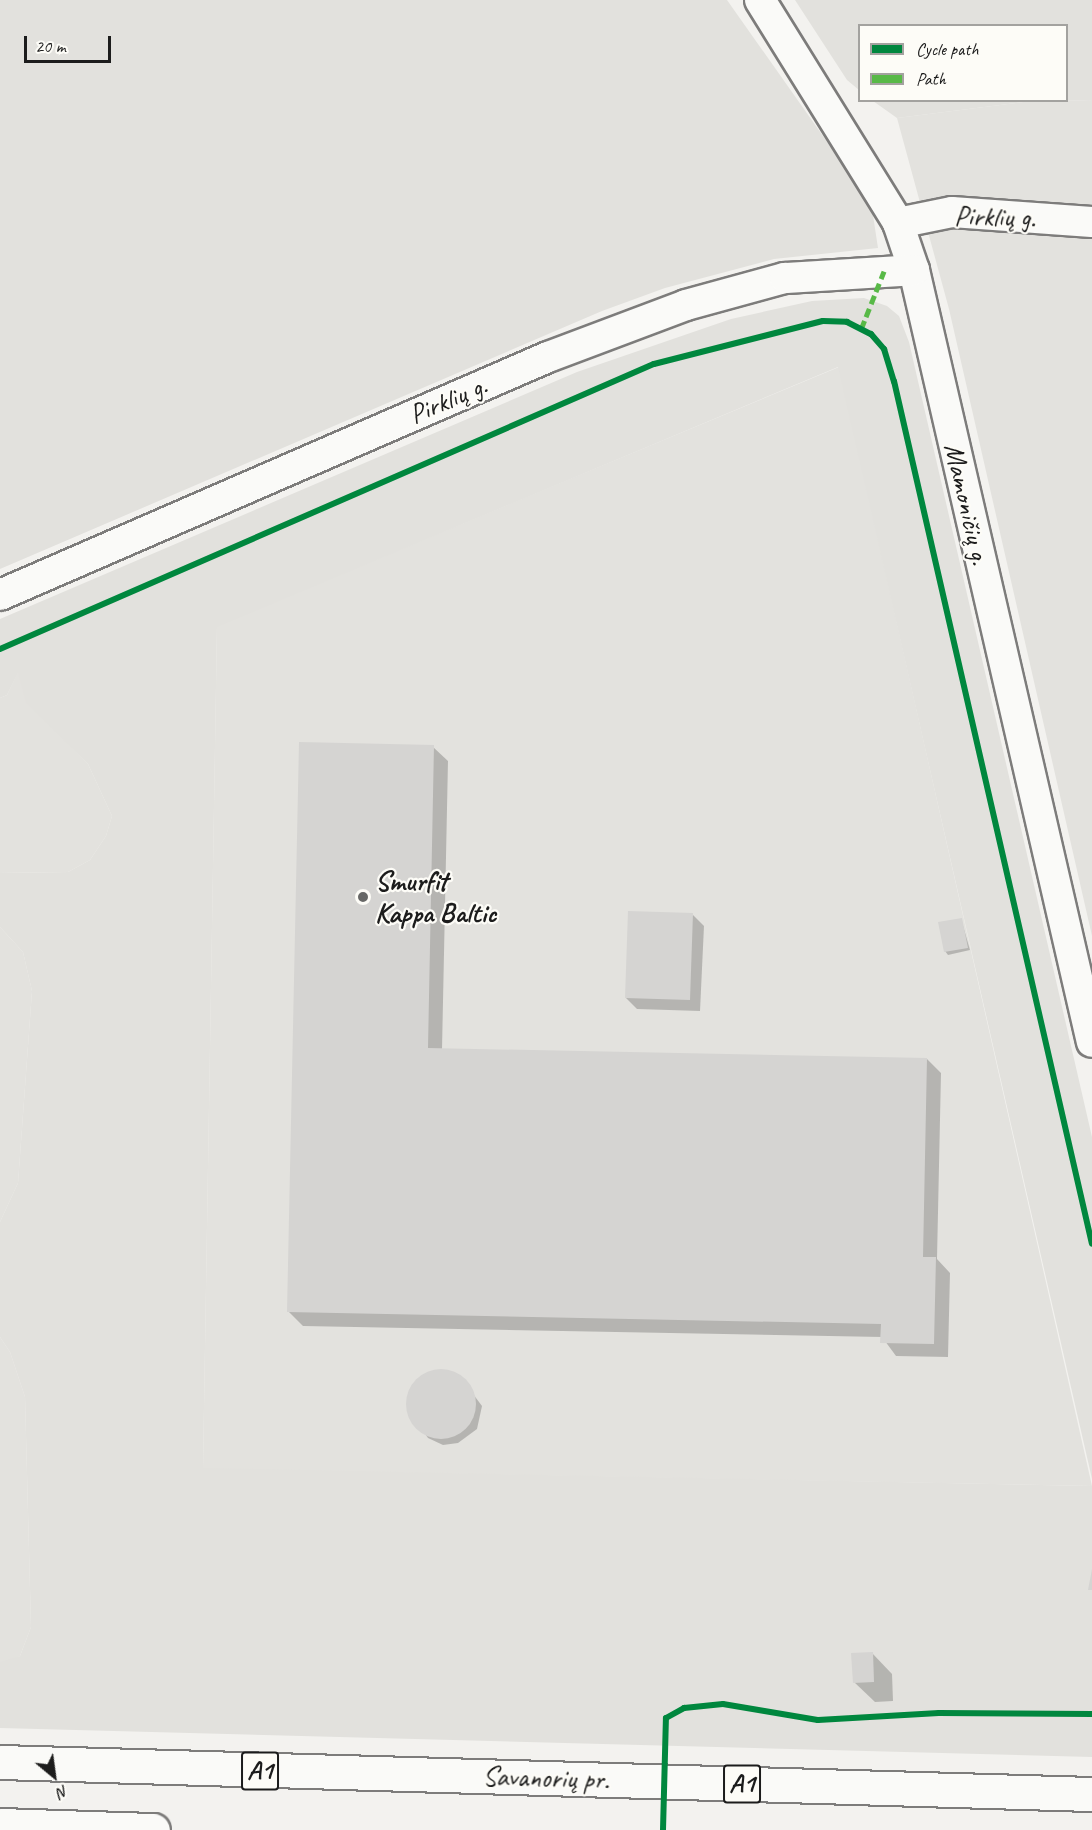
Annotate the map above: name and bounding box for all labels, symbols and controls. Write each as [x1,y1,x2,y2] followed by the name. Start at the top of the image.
[27,24,114,62] scale bar
[858,24,1068,102] legend
[35,35,66,57] text: 20 m
[916,38,978,60] text: Cycle path
[916,68,946,90] text: Path
[954,199,1036,235] street label: Pirklių g.
[404,369,492,431] street label: Pirklių g.
[937,440,997,568] street label: Mamoničių g.
[375,864,498,930] place label: Smurfit Kappa Baltic
[356,890,370,904] marker: Smurfit Kappa Baltic
[24,1746,84,1806] north arrow
[240,1747,280,1795] road number: A1
[482,1759,610,1797] street label: Savanorių pr.
[722,1760,762,1808] road number: A1
[54,1781,72,1803] text: N

